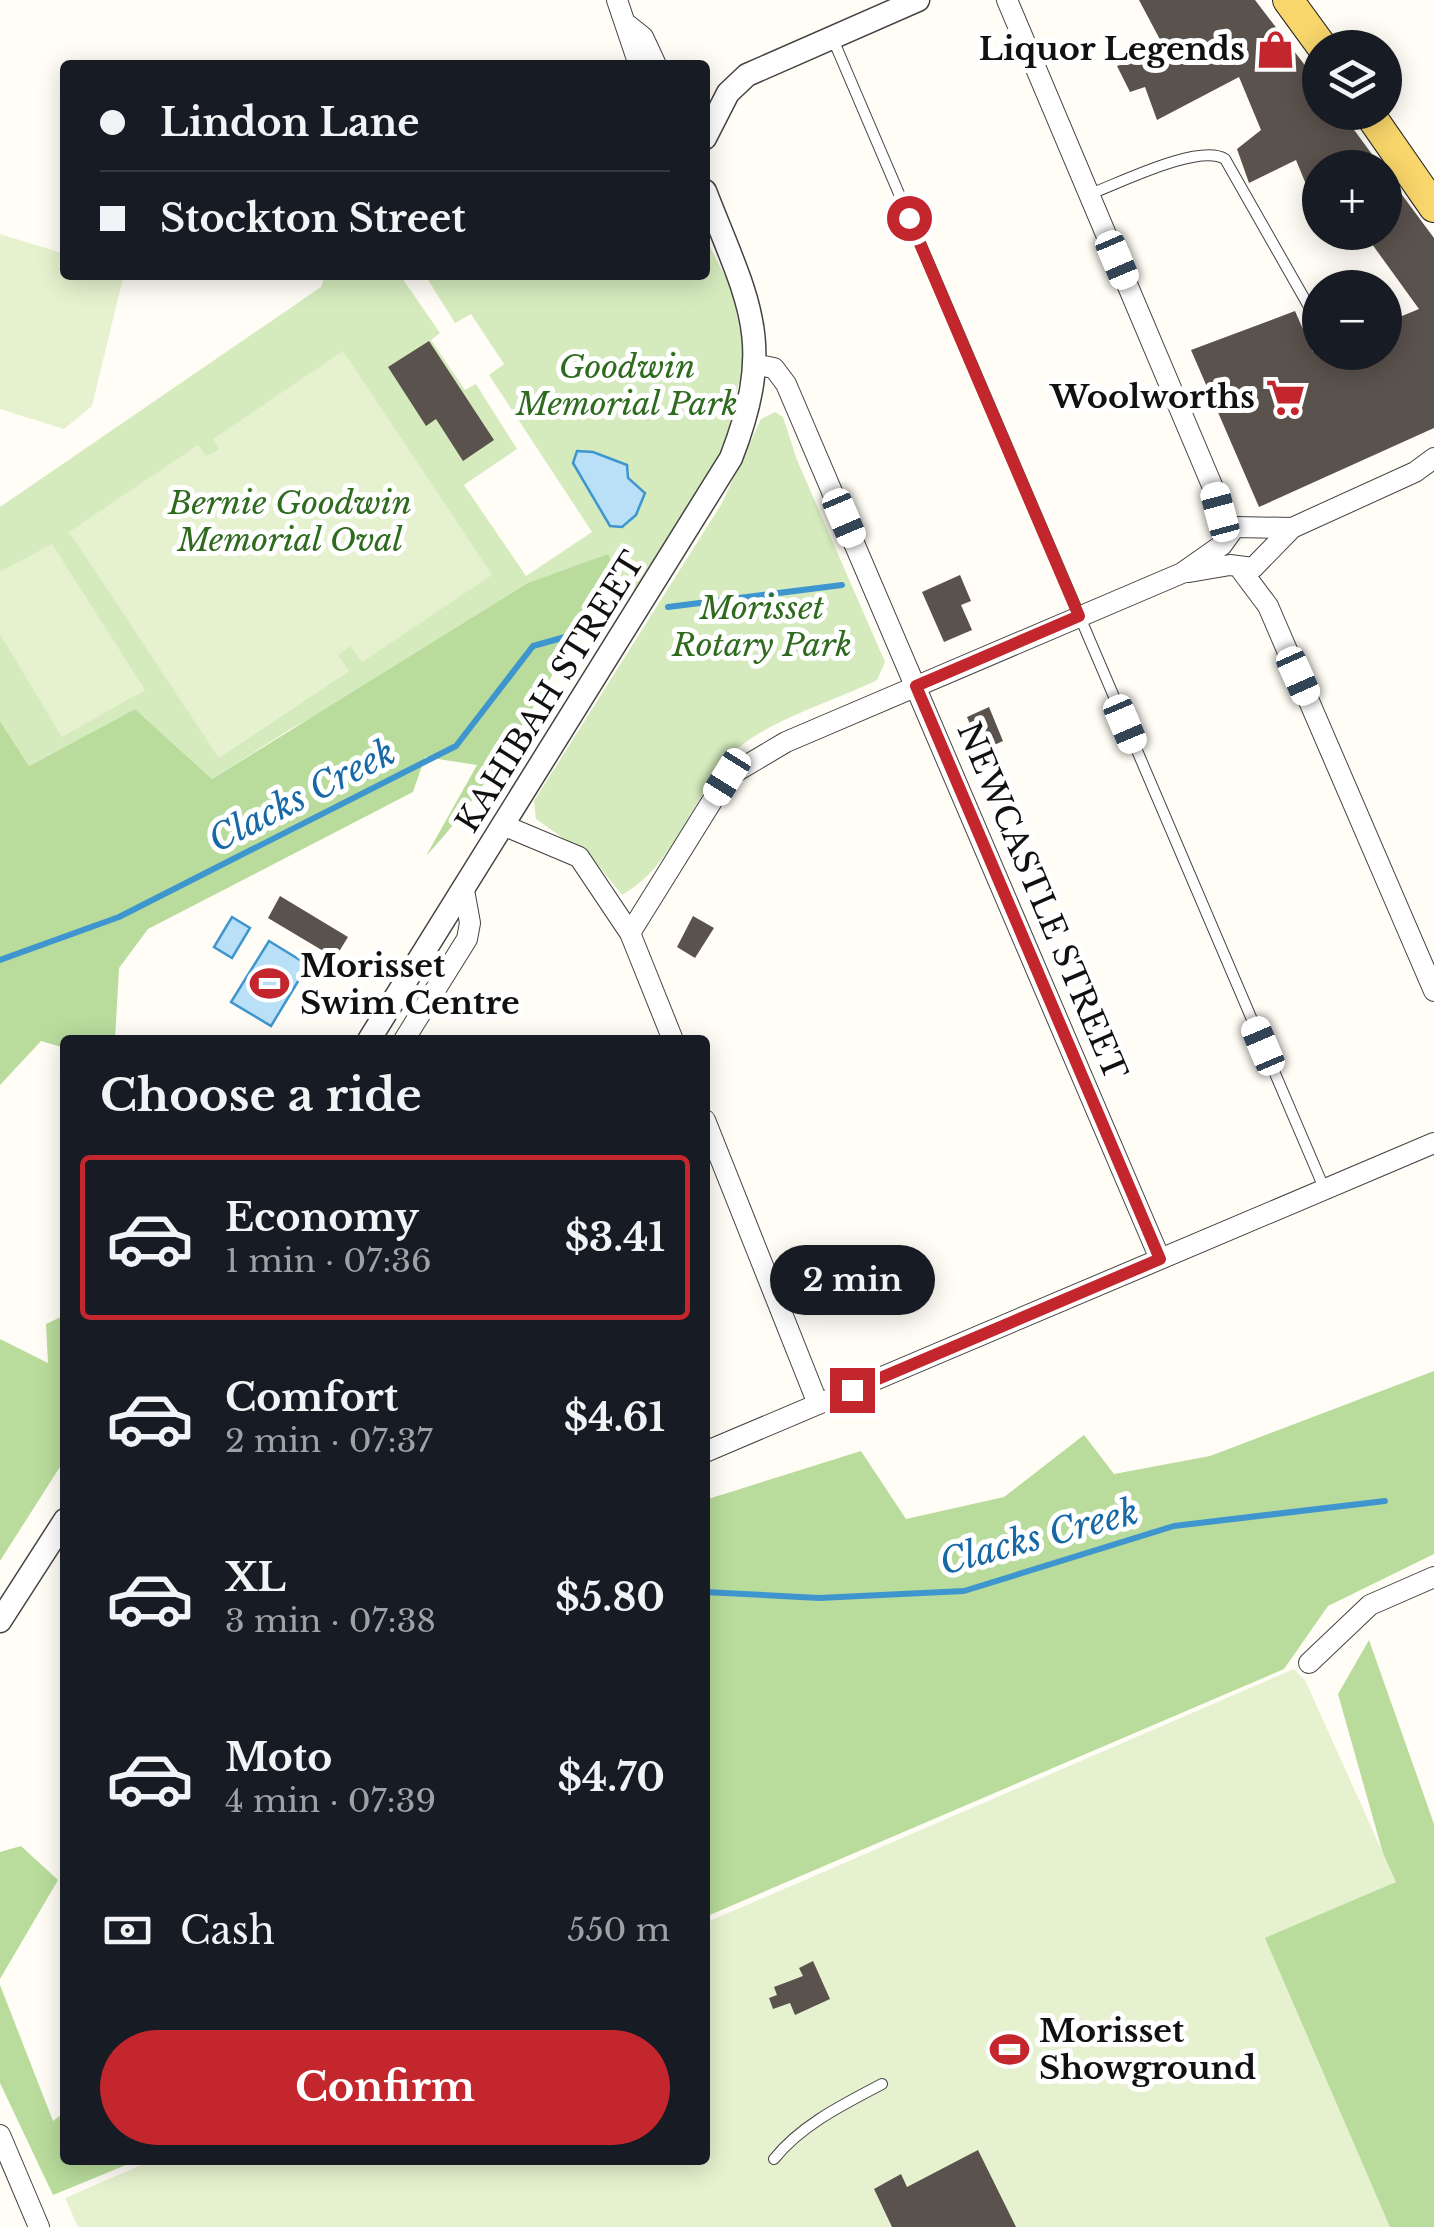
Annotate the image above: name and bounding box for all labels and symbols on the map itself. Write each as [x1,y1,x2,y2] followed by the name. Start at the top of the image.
[1254,28,1296,70] shop icon: Liquor Legends
[979,29,1245,69] place label: Liquor Legends
[887,196,932,241] route start
[1091,227,1143,293] car
[515,347,738,424] park label: Goodwin Memorial Park
[1264,376,1306,418] supermarket icon: Woolworths
[1049,377,1255,417] place label: Woolworths
[1198,479,1242,545] car
[167,483,412,560] park label: Bernie Goodwin Memorial Oval
[818,485,870,551] car
[447,544,653,840] street label: KAHIBAH STREET
[671,588,852,665] park label: Morisset Rotary Park
[1272,642,1324,710] car
[1099,691,1151,757] car
[948,716,1136,1086] street label: NEWCASTLE STREET
[201,730,402,861] water label: Clacks Creek
[698,744,756,810] car
[300,946,520,1023] place label: Morisset Swim Centre
[249,963,291,1005] sports icon: Morisset Swim Centre
[1237,1013,1289,1079] car
[770,1245,934,1315] callout: 2 min
[830,1368,875,1413] route end
[935,1489,1143,1584] water label: Clacks Creek
[1039,2011,1256,2088] place label: Morisset Showground
[988,2028,1030,2070] sports icon: Morisset Showground

